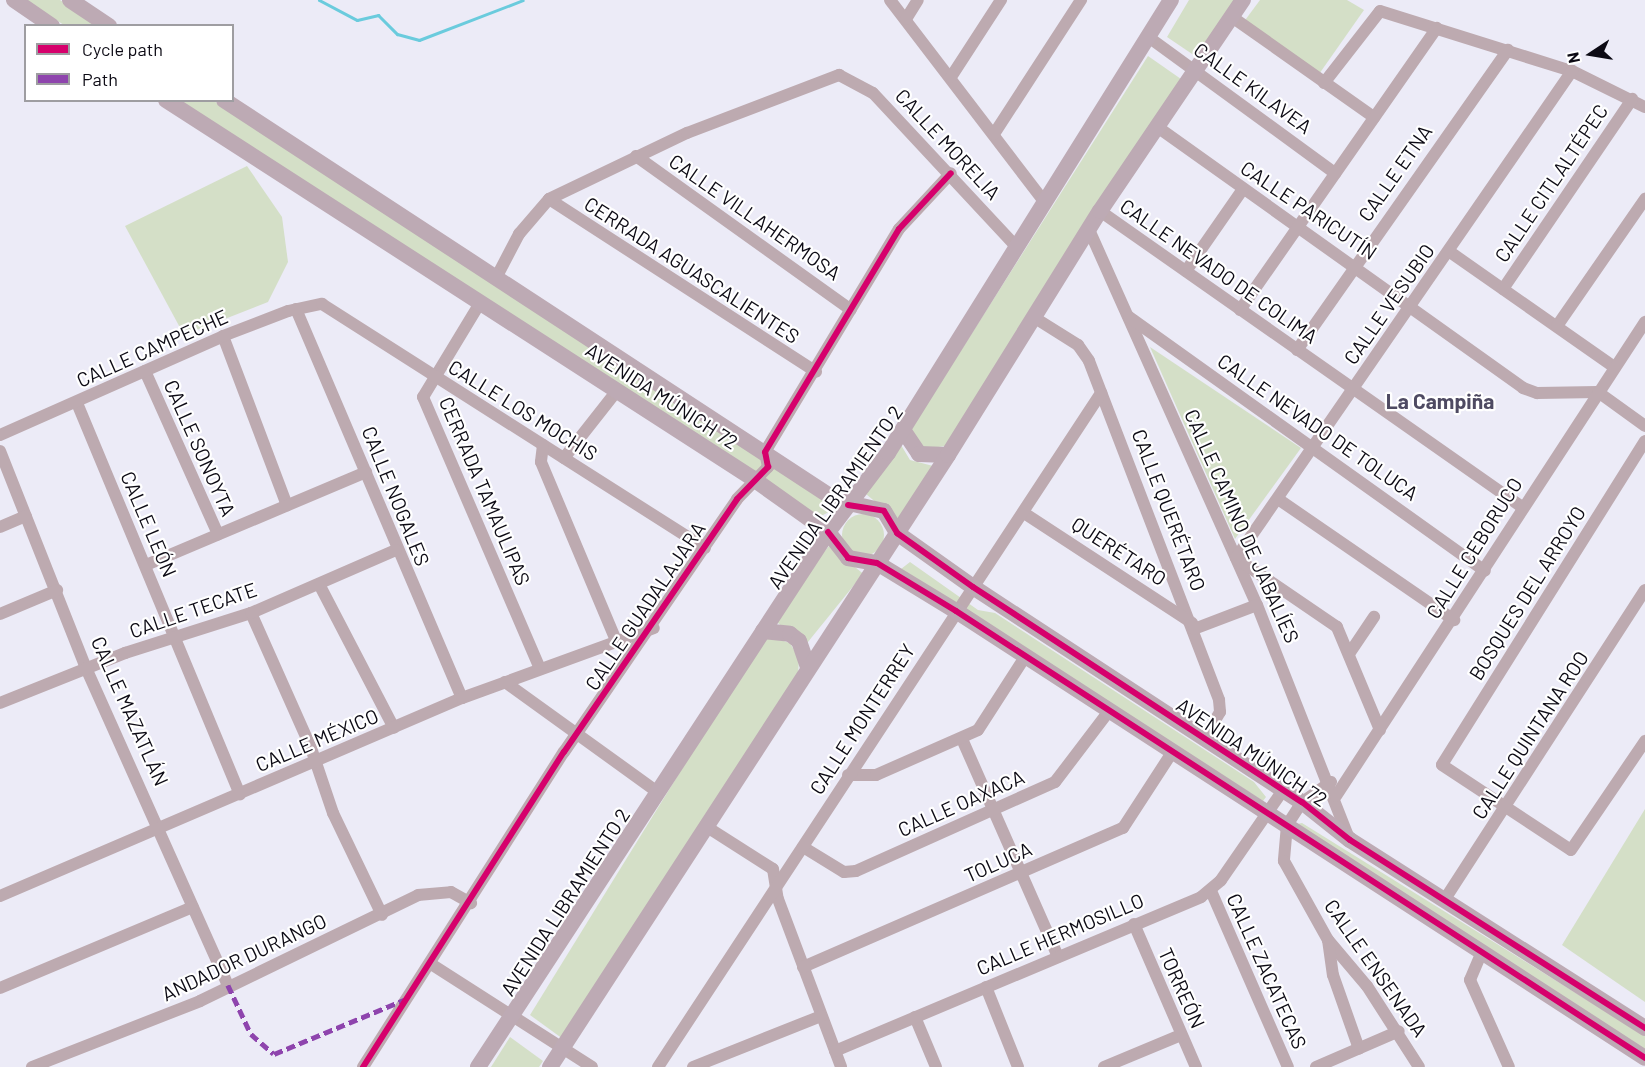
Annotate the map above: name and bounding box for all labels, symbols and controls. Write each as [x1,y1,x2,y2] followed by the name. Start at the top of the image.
[24,24,234,102] legend
[1561,24,1621,84] north arrow
[1189,37,1317,139] street label: CALLE KILAVEA
[82,38,163,60] text: Cycle path
[1563,51,1583,65] text: N
[82,68,118,90] text: Path
[891,84,1005,204] street label: CALLE MORELIA
[1489,100,1613,266] street label: CALLE CITLALTÉPEC
[1353,120,1437,226] street label: CALLE ETNA
[665,149,845,285] street label: CALLE VILLAHERMOSA
[1236,156,1382,264] street label: CALLE PARICUTÍN
[580,192,804,348] street label: CERRADA AGUASCALIENTES
[1116,194,1322,348] street label: CALLE NEVADO DE COLIMA
[1339,239,1439,369] street label: CALLE VESUBIO
[73,304,231,392] street label: CALLE CAMPECHE
[581,338,743,454] street label: AVENIDA MÚNICH 72
[1213,349,1423,505] street label: CALLE NEVADO DE TOLUCA
[444,354,602,466] street label: CALLE LOS MOCHIS
[159,376,241,520] street label: CALLE SONOYTA
[1386,388,1494,414] district label: La Campiña
[434,393,536,589] street label: CERRADA TAMAULIPAS
[763,401,907,593] street label: AVENIDA LIBRAMIENTO 2
[1180,405,1304,647] street label: CALLE CAMINO DE JABALÍES
[357,423,435,569] street label: CALLE NOGALES
[1127,426,1211,594] street label: CALLE QUERÉTARO
[116,468,182,580] street label: CALLE LEÓN
[1421,473,1527,623] street label: CALLE CEBORUCO
[1464,501,1590,685] street label: BOSQUES DEL ARROYO
[1067,512,1171,590] street label: QUERÉTARO
[580,517,710,695] street label: CALLE GUADALAJARA
[126,577,260,643] street label: CALLE TECATE
[86,633,174,789] street label: CALLE MAZATLÁN
[804,639,920,799] street label: CALLE MONTERREY
[1467,647,1593,823] street label: CALLE QUINTANA ROO
[1172,693,1332,811] street label: AVENIDA MÚNICH 72
[252,703,382,777] street label: CALLE MÉXICO
[894,764,1028,842] street label: CALLE OAXACA
[495,804,635,1000] street label: AVENIDA LIBRAMIENTO 2
[961,837,1035,887] street label: TOLUCA
[973,888,1147,980] street label: CALLE HERMOSILLO
[1222,890,1312,1052] street label: CALLE ZACATECAS
[1320,895,1432,1041] street label: CALLE ENSENADA
[158,908,330,1006] street label: ANDADOR DURANGO
[1154,944,1210,1032] street label: TORREÓN

